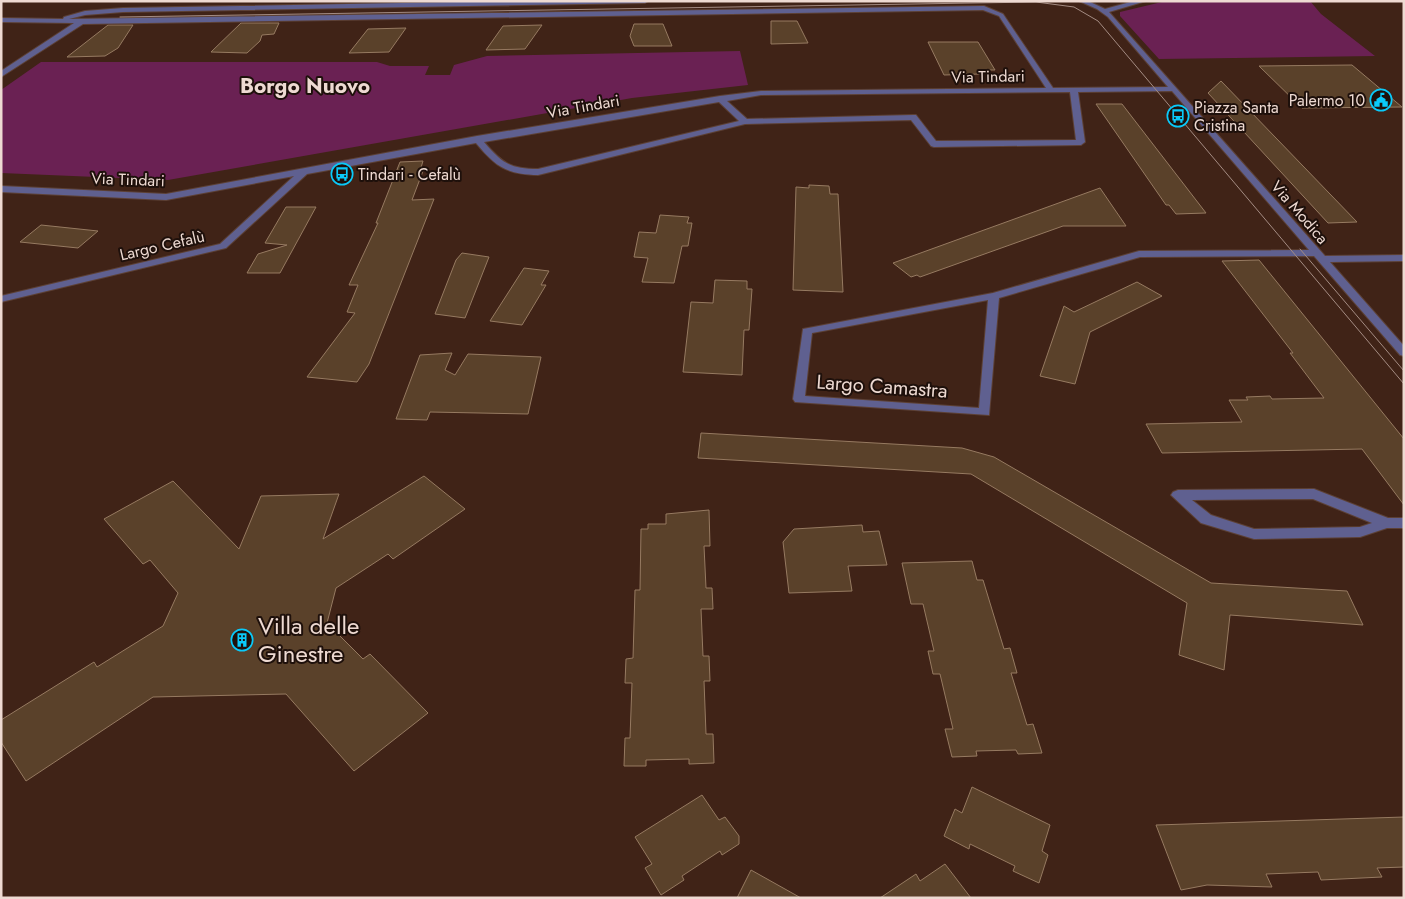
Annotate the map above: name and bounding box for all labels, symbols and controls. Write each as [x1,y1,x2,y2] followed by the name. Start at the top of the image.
[951,64,1025,89] street label: Via Tindari
[240,71,370,101] district label: Borgo Nuovo
[1369,88,1393,112] public building icon: Palermo 10
[545,89,621,124] street label: Via Tindari
[1289,89,1365,112] place label: Palermo 10
[1194,96,1279,137] place label: Piazza Santa Cristina
[1166,104,1190,128] bus stop icon: Piazza Santa Cristina
[330,162,354,186] bus stop icon: Tindari - Cefalù
[358,163,461,186] place label: Tindari - Cefalù
[91,167,165,192] street label: Via Tindari
[1266,176,1334,249] street label: Via Modica
[117,225,207,266] street label: Largo Cefalù
[815,367,949,406] street label: Largo Camastra
[258,608,359,671] place label: Villa delle Ginestre
[230,628,254,652] building icon: Villa delle Ginestre

